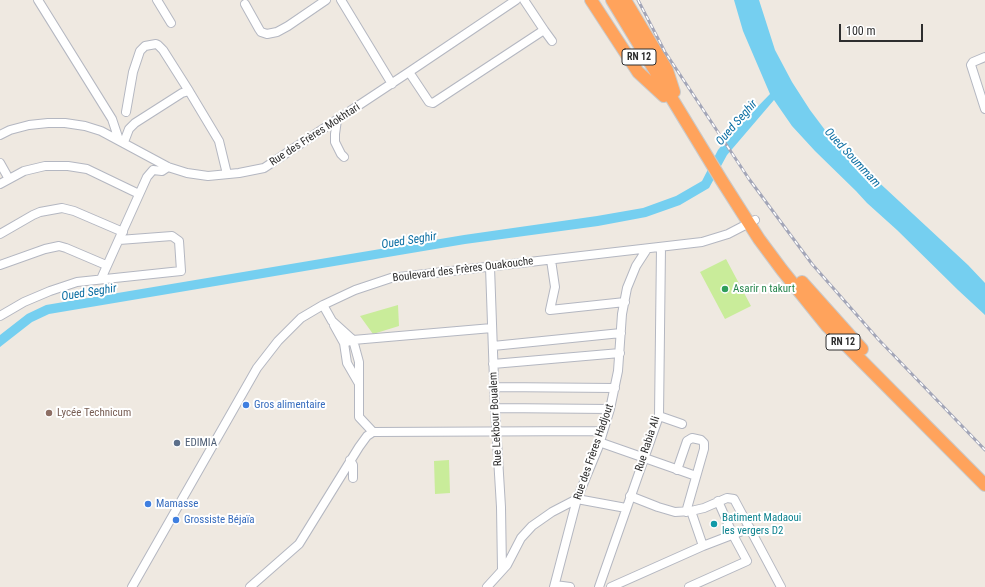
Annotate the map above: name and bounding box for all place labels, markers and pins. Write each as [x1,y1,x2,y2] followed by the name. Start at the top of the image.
[733,282,795,296] place label: Asarir n takurt
[720,284,730,294] marker: Asarir n takurt
[254,398,325,412] place label: Gros alimentaire
[241,400,251,410] marker: Gros alimentaire
[57,406,131,420] place label: Lycée Technicum
[44,408,54,418] marker: Lycée Technicum
[185,436,217,450] place label: EDIMIA
[172,438,182,448] marker: EDIMIA
[156,497,198,511] place label: Mamasse
[143,499,153,509] marker: Mamasse
[722,511,801,537] place label: Batiment Madaoui les vergers D2
[184,513,255,527] place label: Grossiste Béjaïa
[171,515,181,525] marker: Grossiste Béjaïa
[709,519,719,529] marker: Batiment Madaoui les vergers D2

